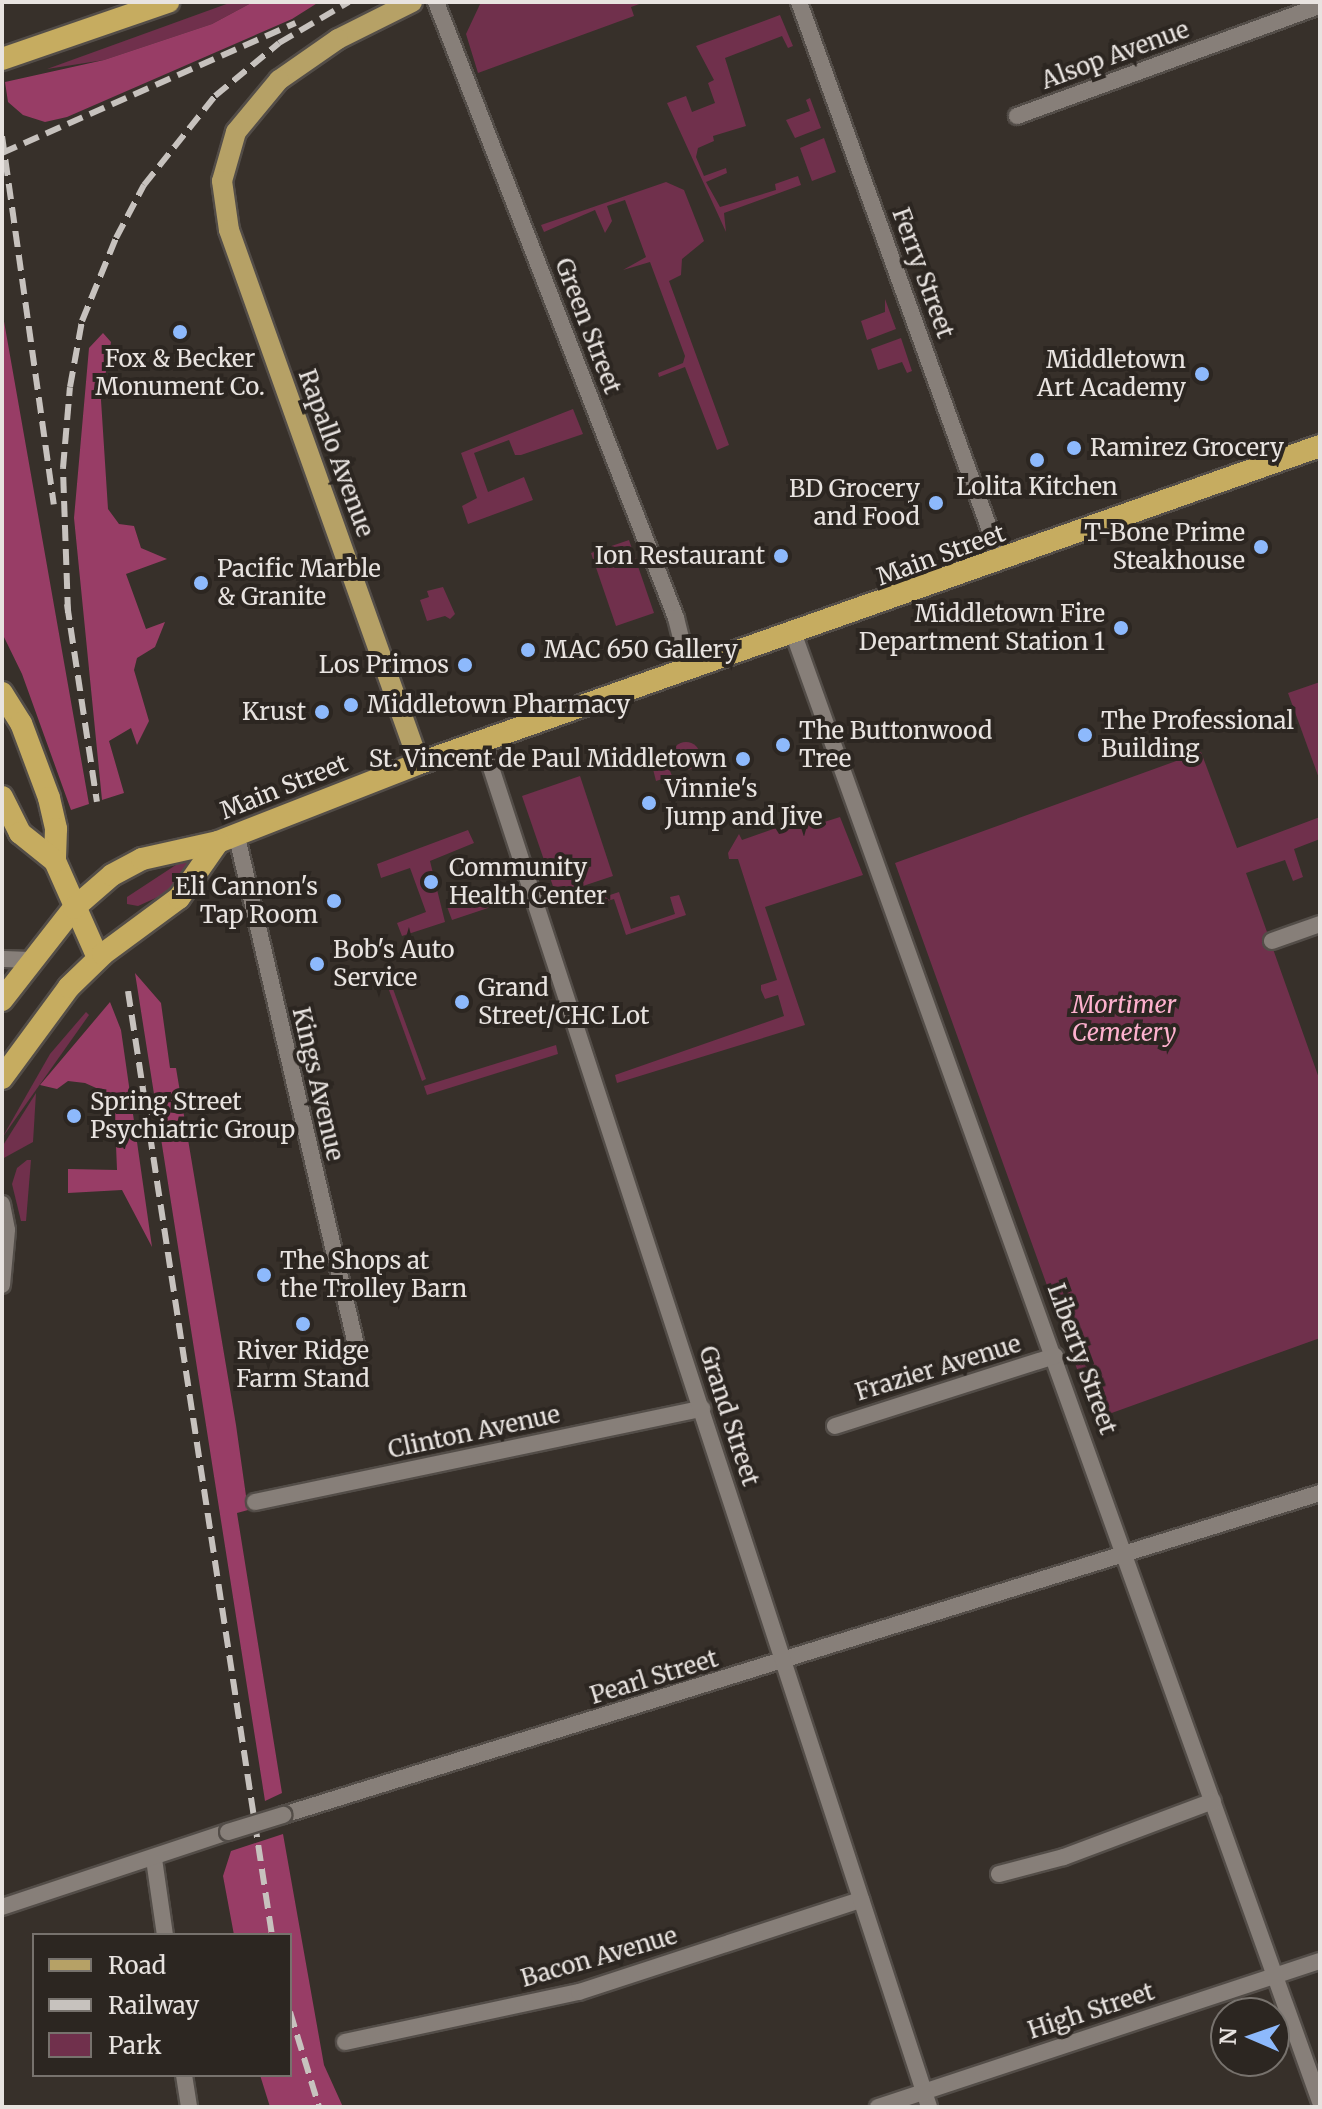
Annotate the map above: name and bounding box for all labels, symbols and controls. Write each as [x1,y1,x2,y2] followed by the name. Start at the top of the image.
[1037,15,1193,95] street label: Alsop Avenue
[886,204,960,342] street label: Ferry Street
[549,254,627,398] street label: Green Street
[171,323,189,341] marker: Fox & Becker Monument Co.
[95,345,265,401] place label: Fox & Becker Monument Co.
[1037,346,1186,402] place label: Middletown Art Academy
[292,365,380,541] street label: Rapallo Avenue
[1193,365,1211,383] marker: Middletown Art Academy
[1090,434,1284,462] place label: Ramirez Grocery
[1065,439,1083,457] marker: Ramirez Grocery
[1028,451,1046,469] marker: Lolita Kitchen
[956,473,1118,501] place label: Lolita Kitchen
[789,475,920,531] place label: BD Grocery and Food
[927,494,945,512] marker: BD Grocery and Food
[873,518,1009,592] street label: Main Street
[1084,519,1245,575] place label: T-Bone Prime Steakhouse
[1252,538,1270,556] marker: T-Bone Prime Steakhouse
[595,542,765,570] place label: Ion Restaurant
[772,547,790,565] marker: Ion Restaurant
[217,555,381,611] place label: Pacific Marble & Granite
[192,574,210,592] marker: Pacific Marble & Granite
[859,600,1105,656] place label: Middletown Fire Department Station 1
[1112,619,1130,637] marker: Middletown Fire Department Station 1
[544,636,738,664] place label: MAC 650 Gallery
[519,641,537,659] marker: MAC 650 Gallery
[319,651,449,679] place label: Los Primos
[456,656,474,674] marker: Los Primos
[367,691,630,719] place label: Middletown Pharmacy
[342,696,360,714] marker: Middletown Pharmacy
[242,698,306,726] place label: Krust
[313,703,331,721] marker: Krust
[1101,707,1294,763] place label: The Professional Building
[799,717,992,773] place label: The Buttonwood Tree
[1076,726,1094,744] marker: The Professional Building
[774,736,792,754] marker: The Buttonwood Tree
[369,745,727,773] place label: St. Vincent de Paul Middletown
[216,748,352,826] street label: Main Street
[734,750,752,768] marker: St. Vincent de Paul Middletown
[665,775,822,831] place label: Vinnie's Jump and Jive
[640,794,658,812] marker: Vinnie's Jump and Jive
[449,854,607,910] place label: Community Health Center
[420,871,442,893] marker: Community Health Center
[175,873,318,929] place label: Eli Cannon's Tap Room
[325,892,343,910] marker: Eli Cannon's Tap Room
[333,936,455,992] place label: Bob's Auto Service
[308,955,326,973] marker: Bob's Auto Service
[478,974,649,1030] place label: Grand Street/CHC Lot
[1072,991,1176,1047] park label: Mortimer Cemetery
[453,993,471,1011] marker: Grand Street/CHC Lot
[286,1004,350,1164] street label: Kings Avenue
[90,1088,295,1144] place label: Spring Street Psychiatric Group
[65,1107,83,1125] marker: Spring Street Psychiatric Group
[280,1247,467,1303] place label: The Shops at the Trolley Barn
[255,1266,273,1284] marker: The Shops at the Trolley Barn
[1041,1280,1123,1438] street label: Liberty Street
[294,1315,312,1333] marker: River Ridge Farm Stand
[852,1329,1024,1407] street label: Frazier Avenue
[236,1337,370,1393] place label: River Ridge Farm Stand
[693,1343,765,1489] street label: Grand Street
[385,1400,563,1464] street label: Clinton Avenue
[586,1644,722,1710] street label: Pearl Street
[517,1921,681,1993] street label: Bacon Avenue
[32,1933,292,2077] legend
[108,1950,166,1981] text: Road
[1024,1977,1158,2045] street label: High Street
[108,1990,199,2021] text: Railway
[1210,1997,1290,2077] north arrow
[1214,2027,1242,2045] text: N
[108,2030,161,2061] text: Park

